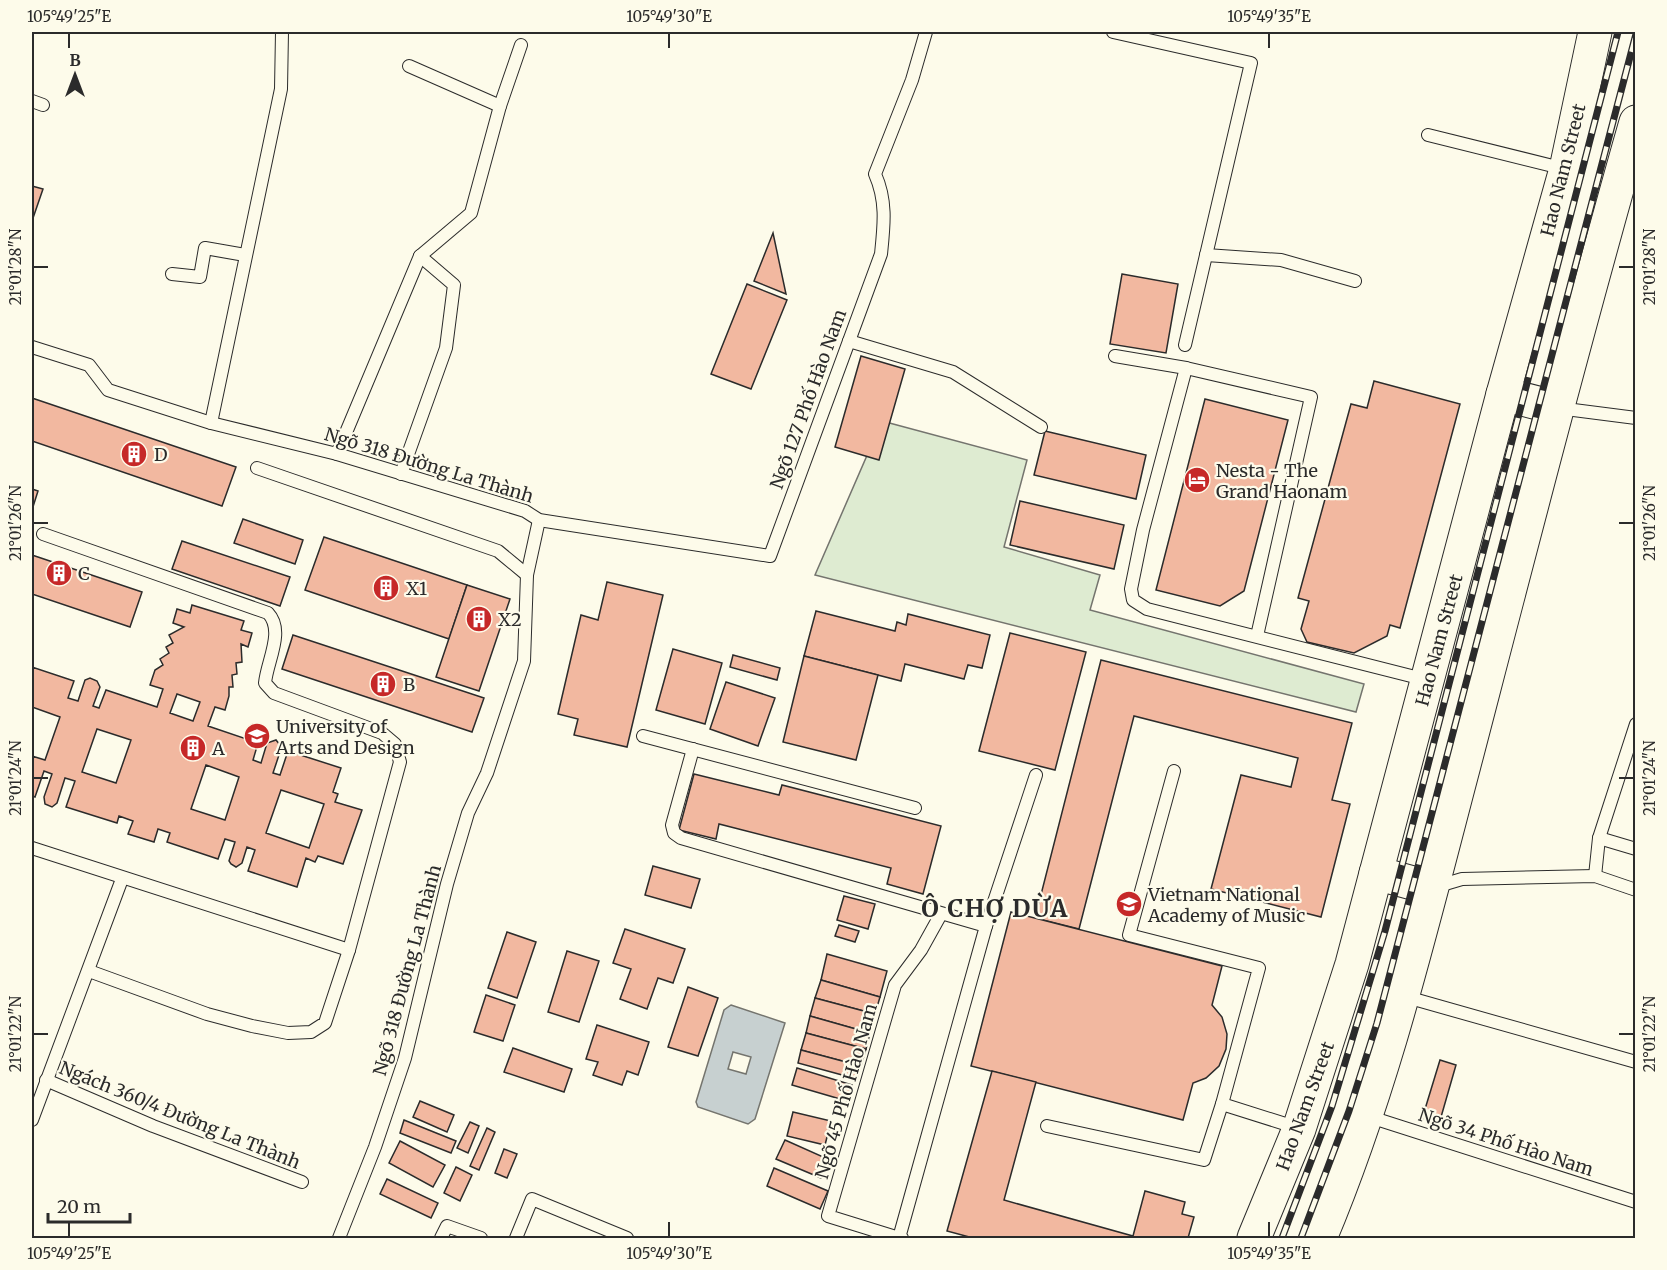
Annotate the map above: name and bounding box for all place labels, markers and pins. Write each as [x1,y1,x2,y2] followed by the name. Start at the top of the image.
[119,439,149,469] building icon: D
[154,443,168,466] place label: D
[1216,459,1347,503] place label: Nesta - The Grand Haonam
[1182,465,1212,495] hotel icon: Nesta - The Grand Haonam
[44,558,74,588] building icon: C
[78,562,90,585] place label: C
[371,573,401,603] building icon: X1
[406,577,427,600] place label: X1
[464,604,494,634] building icon: X2
[498,608,522,631] place label: X2
[368,669,398,699] building icon: B
[403,673,415,696] place label: B
[275,715,415,759] place label: University of Arts and Design
[242,721,272,751] school or university icon: University of Arts and Design
[178,733,208,763] building icon: A
[211,737,225,760] place label: A
[1147,883,1305,927] place label: Vietnam National Academy of Music
[1114,889,1144,919] school or university icon: Vietnam National Academy of Music

